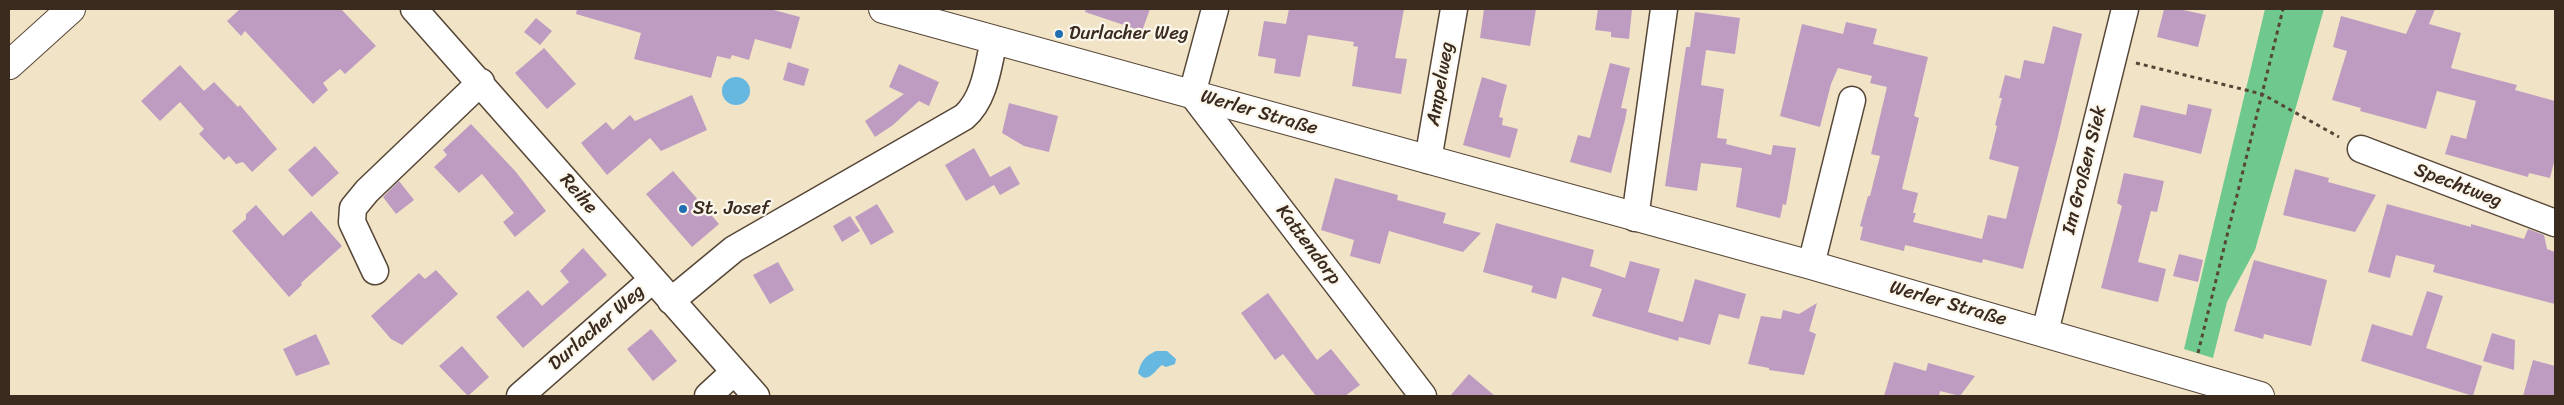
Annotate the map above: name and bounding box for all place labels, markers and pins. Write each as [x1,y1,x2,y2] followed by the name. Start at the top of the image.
[1069,23,1189,45] place label: Durlacher Weg
[1053,28,1065,40] marker: Durlacher Weg
[693,198,769,220] place label: St. Josef
[677,203,689,215] marker: St. Josef

